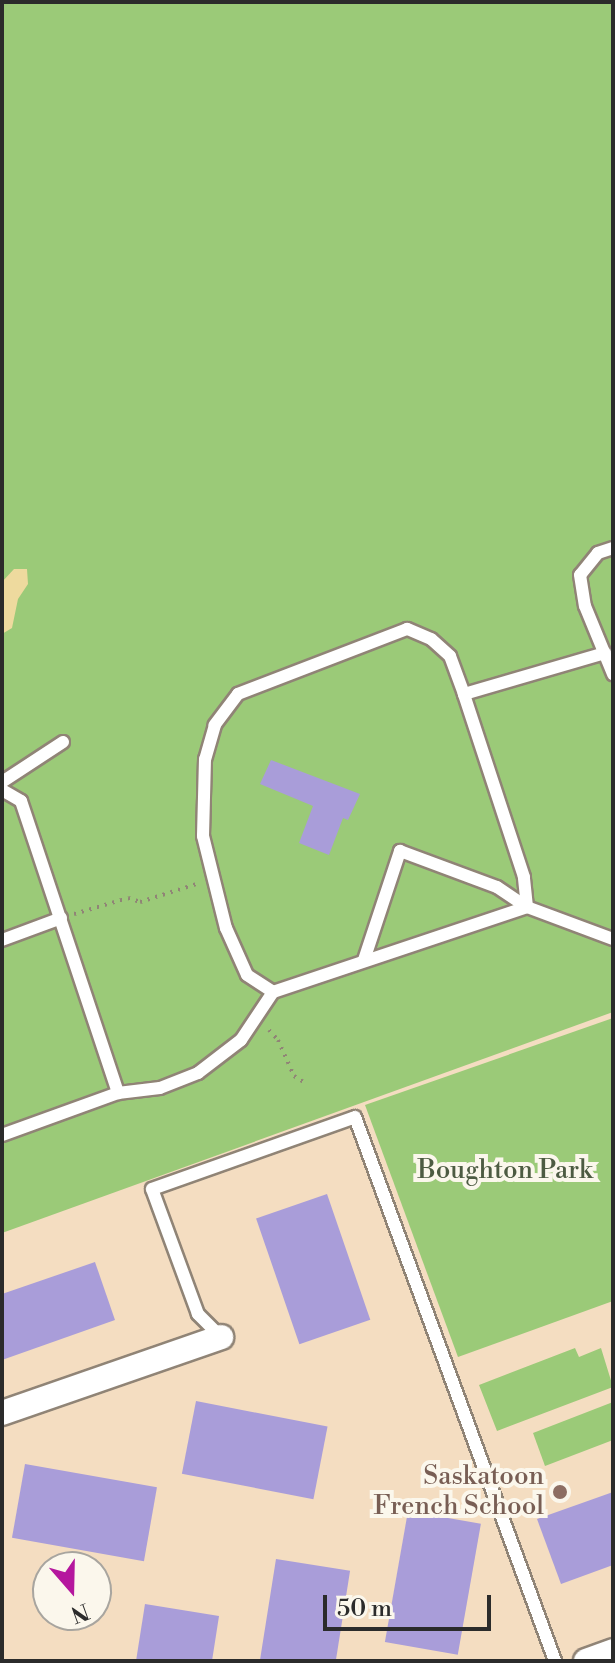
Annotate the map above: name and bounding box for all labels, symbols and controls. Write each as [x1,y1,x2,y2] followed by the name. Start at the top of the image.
[417,1155,593,1187] park label: Boughton Park
[374,1461,544,1522] place label: Saskatoon French School
[551,1483,569,1501] marker: Saskatoon French School
[32,1551,112,1631] north arrow
[327,1579,495,1629] scale bar
[337,1594,392,1624] text: 50 m
[67,1596,92,1628] text: N

